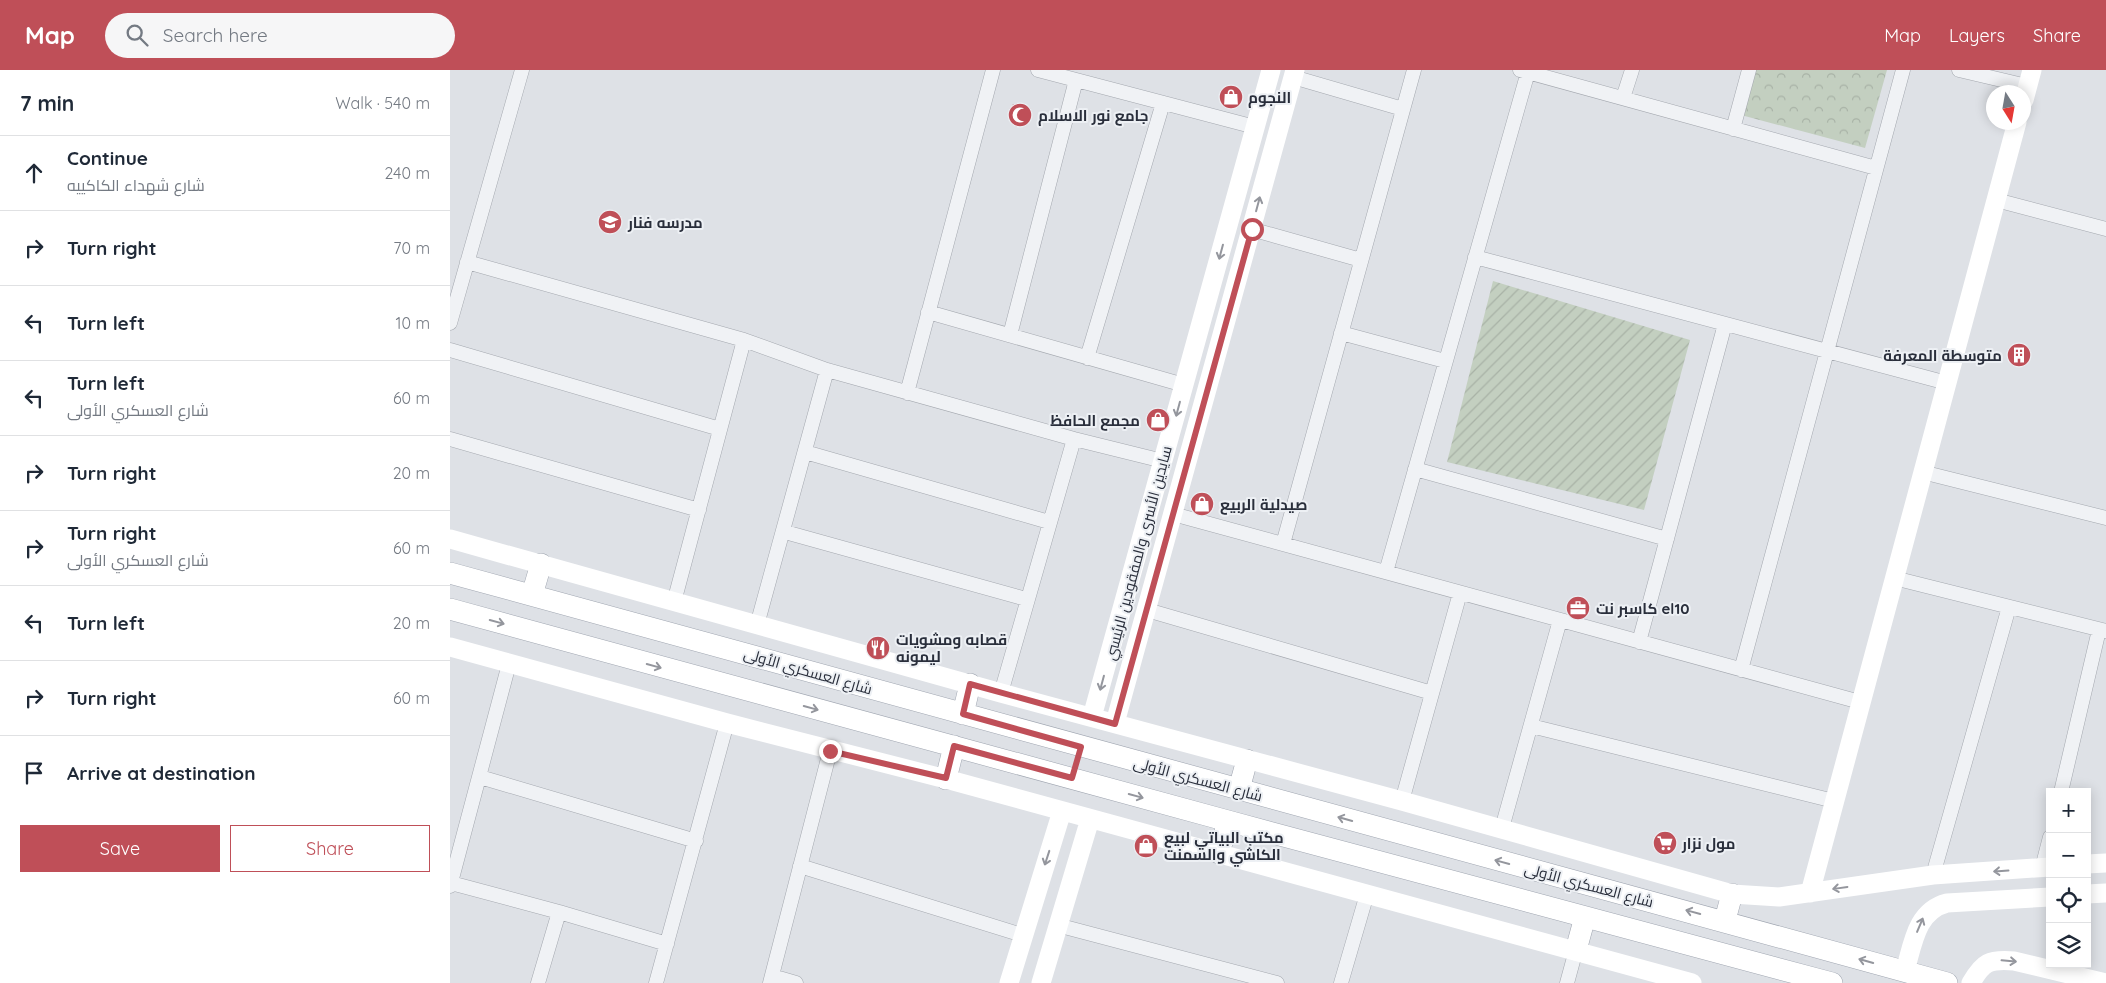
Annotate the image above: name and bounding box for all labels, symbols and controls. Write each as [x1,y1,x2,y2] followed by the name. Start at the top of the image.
[105,13,455,58] search box
[25,20,75,50] text: Map
[123,21,151,49] icon: search
[163,23,268,47] text: Search here
[1884,24,1921,47] text: Map
[1949,24,2005,47] text: Layers
[2033,24,2081,47] text: Share
[1218,84,1244,110] shop icon: النجوم
[1986,85,2031,130] north arrow
[1248,88,1291,108] place label: النجوم
[20,90,74,116] text: 7 min
[335,93,430,113] text: Walk · 540 m
[1007,102,1033,128] mosque icon: جامع نور الاسلام
[1038,106,1148,126] place label: جامع نور الاسلام
[67,146,148,170] text: Continue
[20,159,48,187] icon: ahead
[384,163,430,183] text: 240 m
[67,175,205,195] text: شارع شهداء الكاكييه
[1254,197,1264,213] one-way arrow
[597,209,623,235] school or university icon: مدرسه فنار
[627,213,703,232] place label: مدرسه فنار
[1241,218,1264,241] route start
[20,234,48,262] icon: right
[67,236,156,260] text: Turn right
[393,238,430,258] text: 70 m
[1216,244,1225,260] one-way arrow
[20,309,48,337] icon: left
[67,311,145,335] text: Turn left
[396,313,430,333] text: 10 m
[2006,342,2032,368] building icon: متوسطة المعرفة
[1883,346,2002,365] place label: متوسطة المعرفة
[67,371,145,395] text: Turn left
[20,384,48,412] icon: left
[393,388,430,408] text: 60 m
[67,400,209,420] text: شارع العسكري الأولى
[1172,400,1182,416] one-way arrow
[1145,407,1171,433] shop icon: مجمع الحافظ
[1050,411,1140,431] place label: مجمع الحافظ
[1100,444,1179,663] street label: سايدين الأسرى والمفقودين الرئيسي
[20,459,48,487] icon: right
[67,461,156,485] text: Turn right
[393,463,430,483] text: 20 m
[1189,491,1215,517] shop icon: صيدلية الربيع
[1220,495,1307,515] place label: صيدلية الربيع
[67,521,156,545] text: Turn right
[20,534,48,562] icon: right
[393,538,430,558] text: 60 m
[67,550,209,570] text: شارع العسكري الأولى
[1565,595,1591,621] office icon: كاسبر نت el10
[1596,599,1689,618] place label: كاسبر نت el10
[20,609,48,637] icon: left
[67,611,145,635] text: Turn left
[393,613,430,633] text: 20 m
[489,618,505,628] one-way arrow
[896,630,1007,666] place label: قصابه ومشويات ليمونه
[865,635,891,661] restaurant icon: قصابه ومشويات ليمونه
[741,644,874,701] street label: شارع العسكري الأولى
[645,661,661,671] one-way arrow
[1096,675,1106,691] one-way arrow
[20,684,48,712] icon: right
[67,686,156,710] text: Turn right
[393,688,430,708] text: 60 m
[802,704,818,713] one-way arrow
[819,740,842,763] route end
[1131,753,1265,808] street label: شارع العسكري الأولى
[20,759,48,787] icon: arrive
[67,761,256,785] text: Arrive at destination
[2046,788,2091,968] map controls
[2046,788,2091,833] button: +
[1128,792,1144,802] one-way arrow
[1338,814,1354,823] one-way arrow
[20,825,220,872] button: Save
[230,825,430,872] button: Share
[1164,828,1284,867] place label: مكتب البياتي لبيع الكاشي والسمنت
[1652,830,1678,856] supermarket icon: مول نزار
[1133,833,1159,859] shop icon: مكتب البياتي لبيع الكاشي والسمنت
[2046,833,2091,878] button: −
[1681,834,1736,853] place label: مول نزار
[1042,849,1052,865] one-way arrow
[1495,857,1511,866] one-way arrow
[1522,859,1656,914] street label: شارع العسكري الأولى
[1993,866,2009,875] one-way arrow
[2046,878,2091,923] button: locate
[1832,884,1848,894] one-way arrow
[1686,907,1702,916] one-way arrow
[1915,918,1925,933] one-way arrow
[2046,923,2091,968] button: layers
[1859,955,1875,965] one-way arrow
[2000,956,2016,965] one-way arrow

